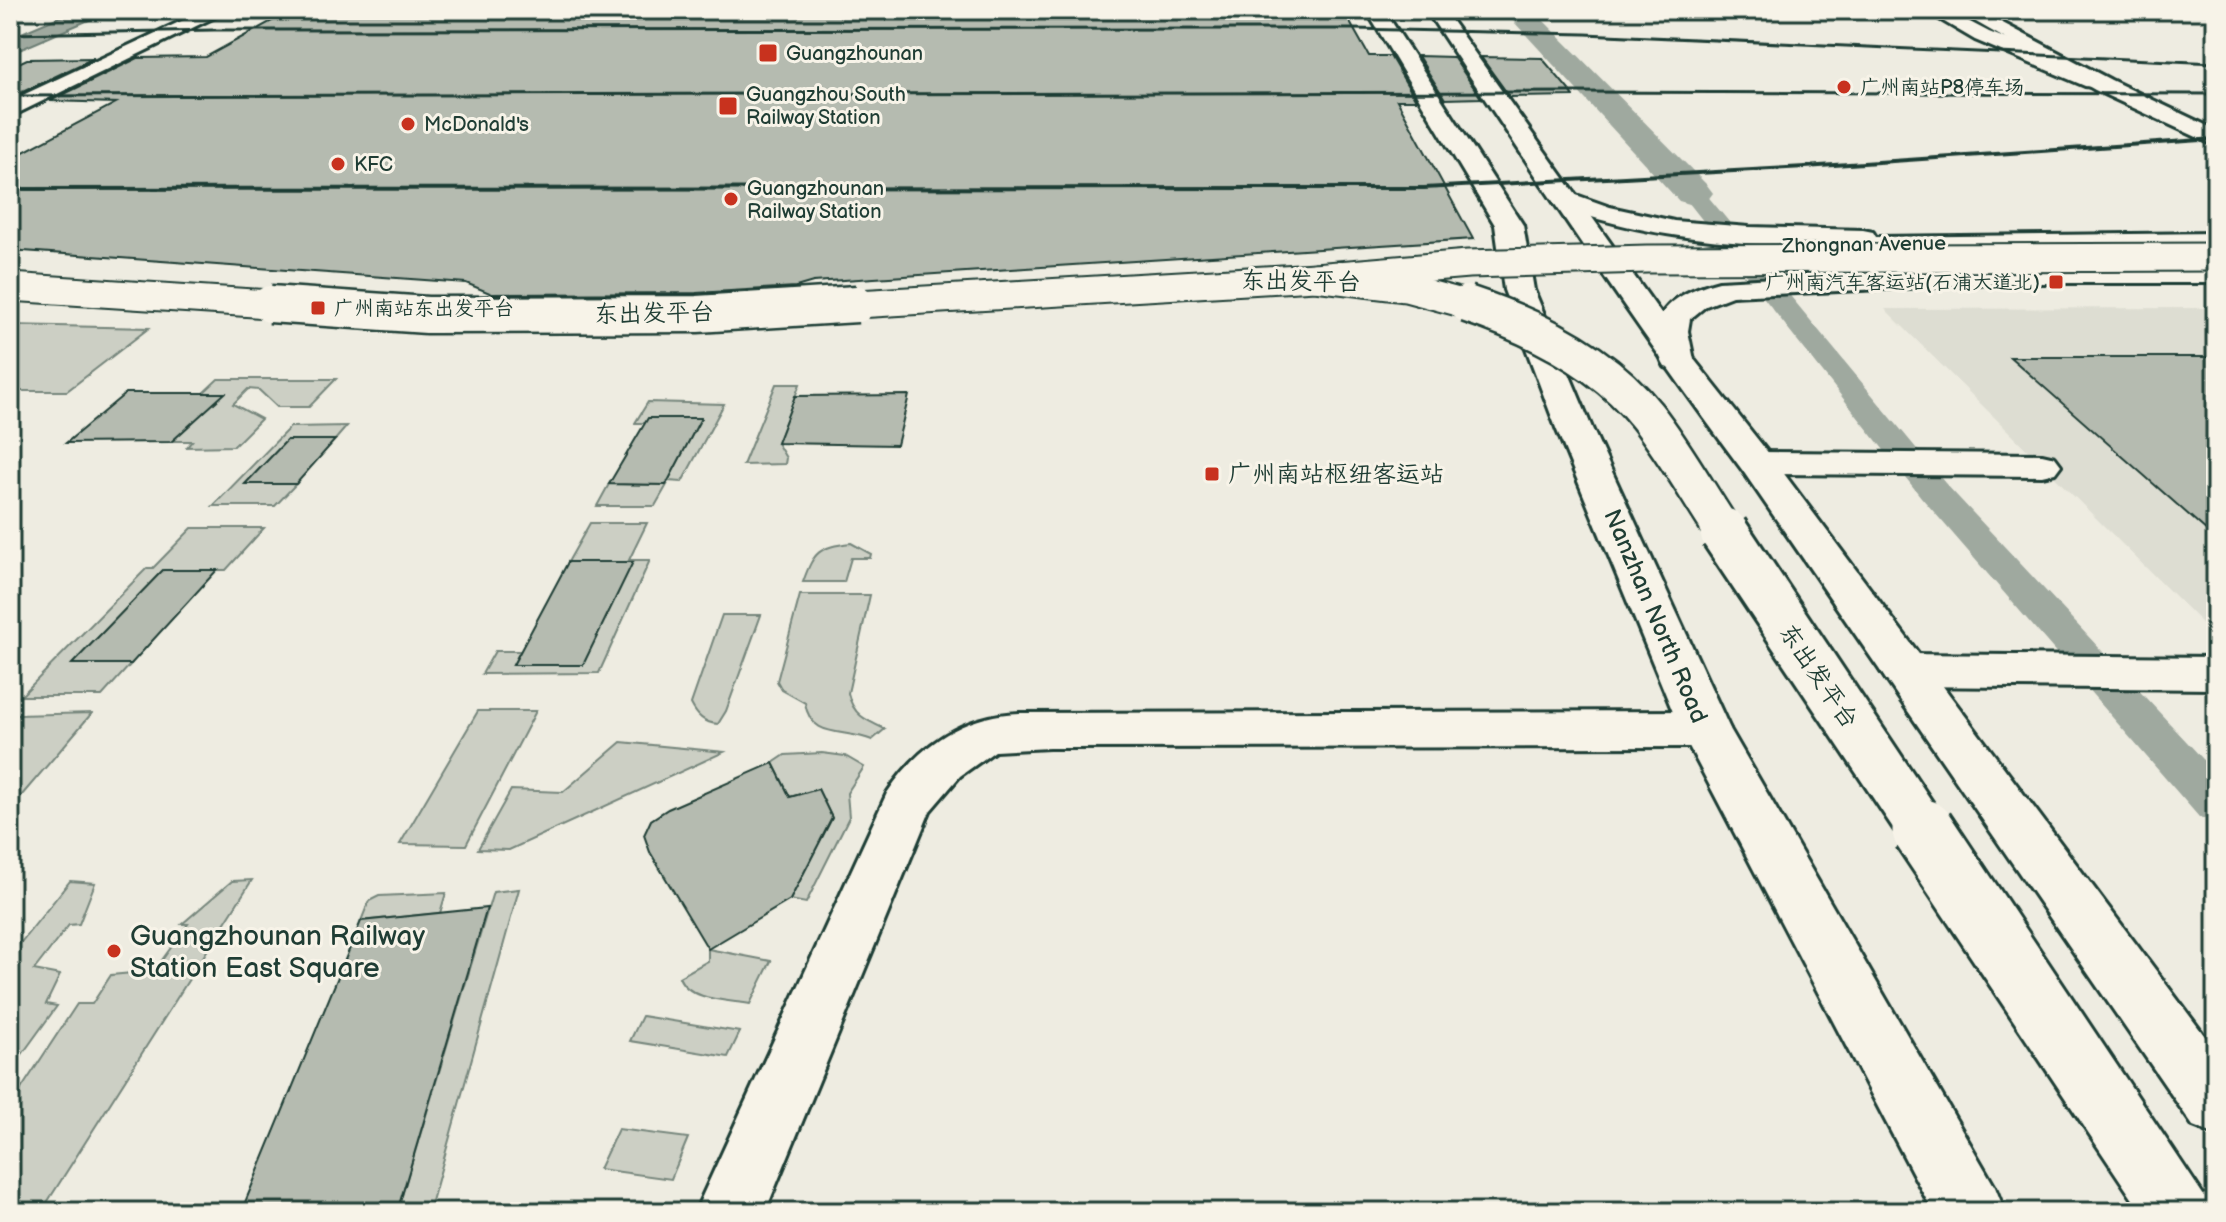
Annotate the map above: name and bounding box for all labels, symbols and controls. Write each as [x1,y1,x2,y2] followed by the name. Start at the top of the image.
[757,42,779,64] marker: Guangzhounan
[786,42,923,66] place label: Guangzhounan
[1860,76,2024,100] place label: 广州南站P8停车场
[1835,78,1853,96] marker: 广州南站P8停车场
[746,83,906,130] place label: Guangzhou South Railway Station
[717,95,739,117] marker: Guangzhou South Railway Station
[424,113,529,137] place label: McDonald's
[399,115,417,133] marker: McDonald's
[354,153,393,177] place label: KFC
[329,155,347,173] marker: KFC
[747,177,884,224] place label: Guangzhounan Railway Station
[722,190,740,208] marker: Guangzhounan Railway Station
[1781,232,1946,258] street label: Zhongnan Avenue
[1241,266,1361,297] street label: 东出发平台
[1765,271,2040,295] place label: 广州南汽车客运站(石浦大道北)
[2047,273,2065,291] marker: 广州南汽车客运站(石浦大道北)
[334,297,514,321] place label: 广州南站东出发平台
[594,298,714,329] street label: 东出发平台
[309,299,327,317] marker: 广州南站东出发平台
[1228,460,1444,489] place label: 广州南站枢纽客运站
[1203,465,1221,483] marker: 广州南站枢纽客运站
[1597,505,1714,727] street label: Nanzhan North Road
[1773,618,1864,734] street label: 东出发平台
[130,920,425,985] place label: Guangzhounan Railway Station East Square
[105,942,123,960] marker: Guangzhounan Railway Station East Square

